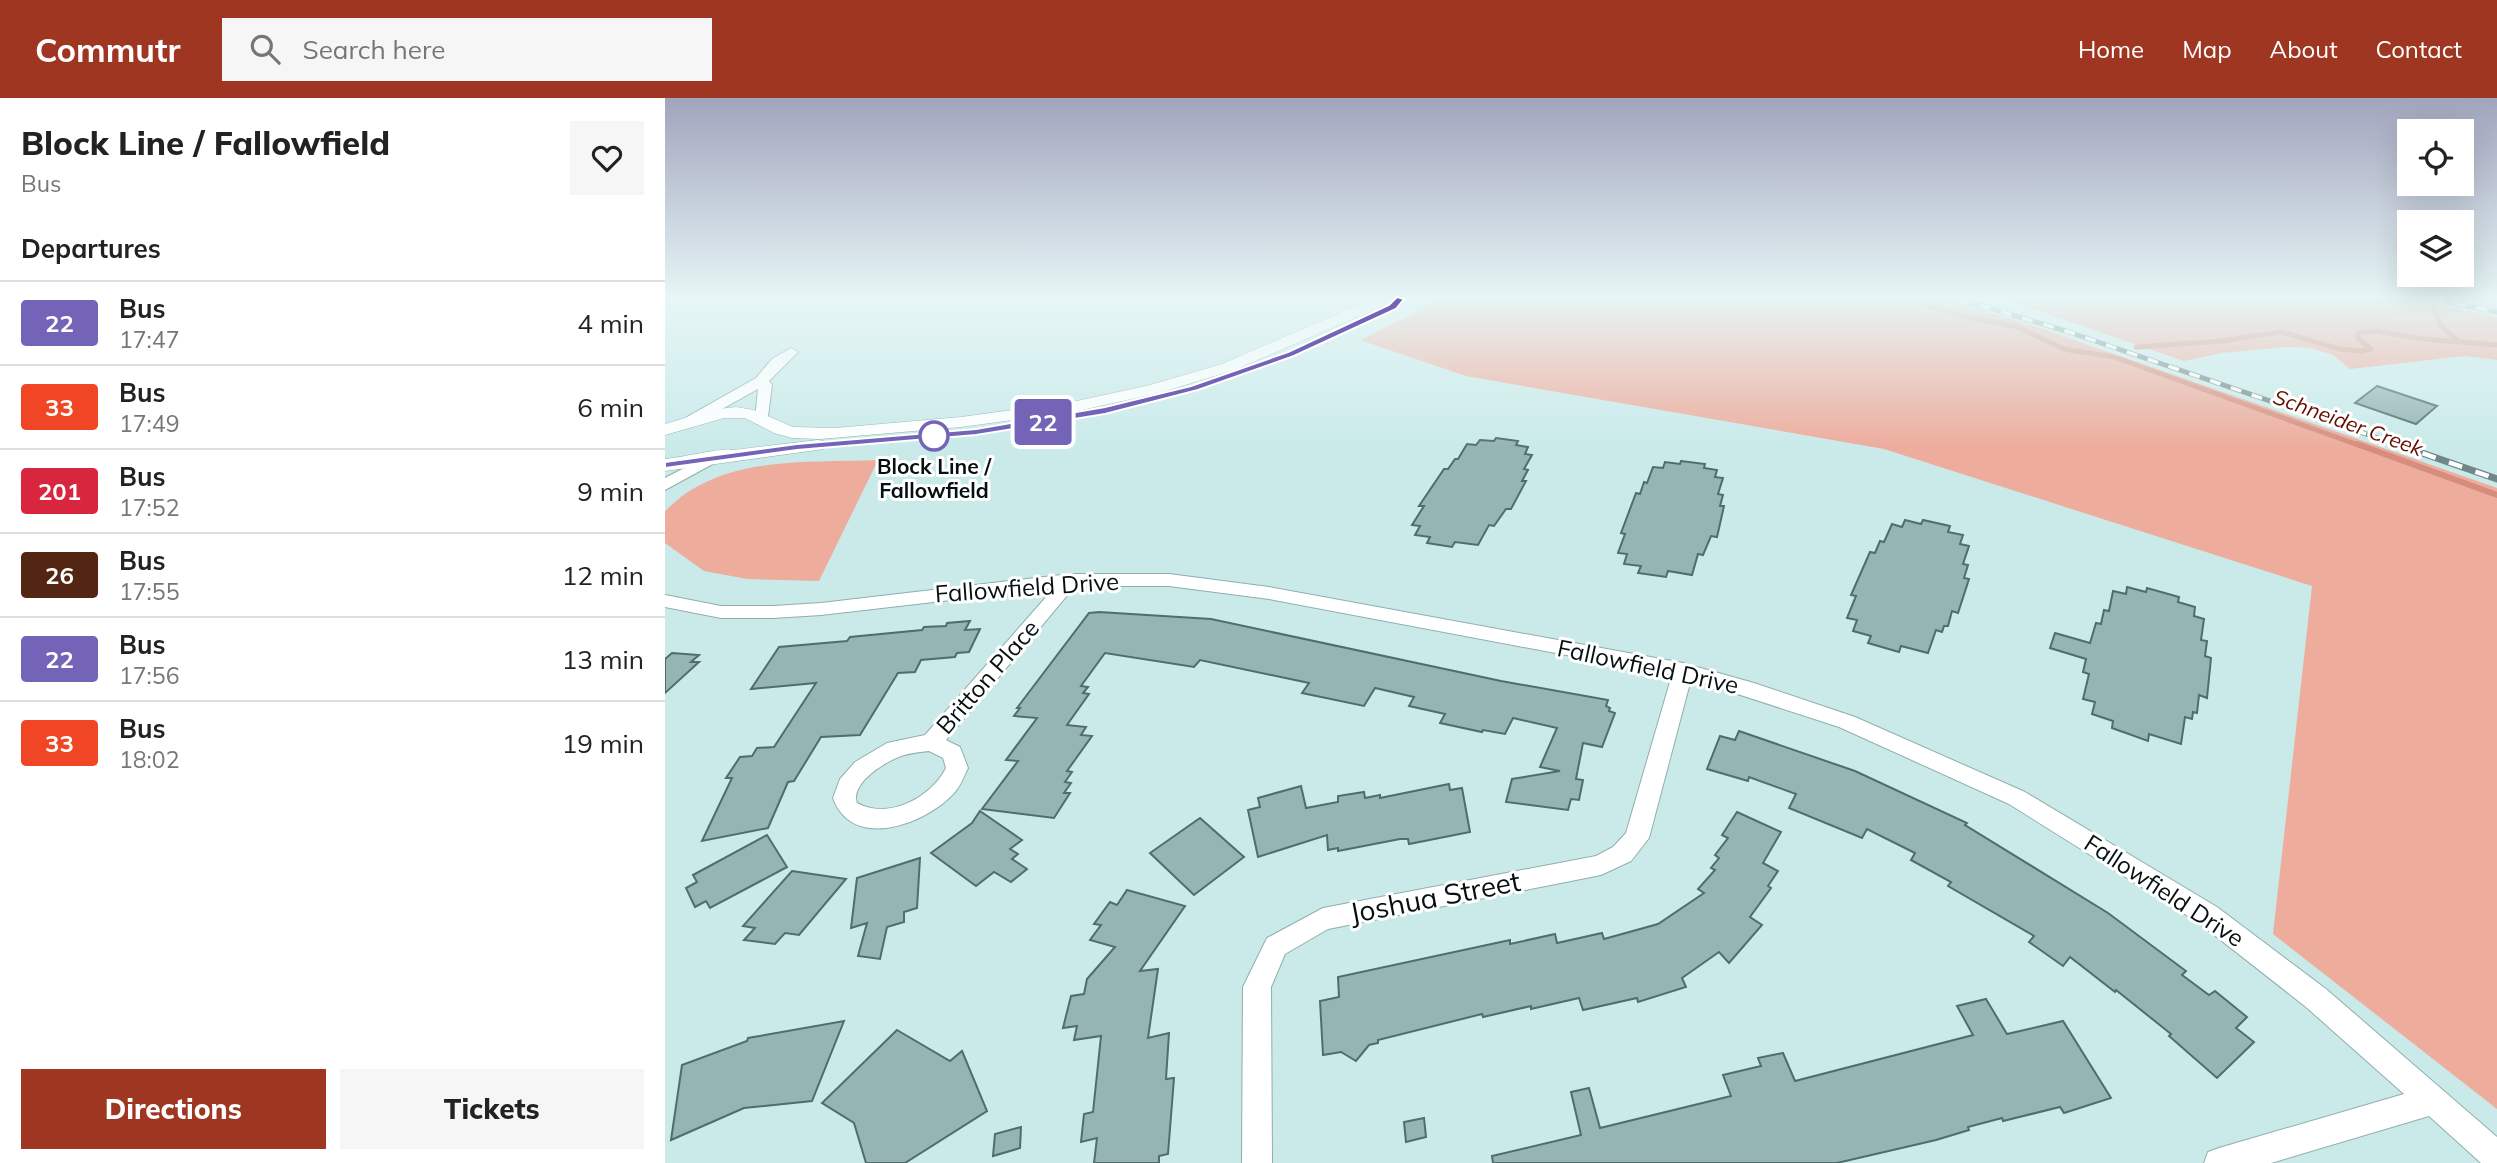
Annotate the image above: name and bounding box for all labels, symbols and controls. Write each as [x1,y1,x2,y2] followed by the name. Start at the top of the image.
[222,18,712,81] search box
[35,29,180,70] text: Commutr
[246,30,284,68] icon: search
[302,33,445,66] text: Search here
[2078,34,2144,64] text: Home
[2182,34,2232,64] text: Map
[2270,34,2338,64] text: About
[2376,34,2462,64] text: Contact
[2397,119,2474,287] map controls
[2397,119,2474,196] button: locate
[570,121,644,195] button: heart
[21,122,390,163] text: Block Line / Fallowfield
[21,169,61,198] text: Bus
[2397,210,2474,287] button: layers
[21,232,161,265] text: Departures
[119,292,165,325] text: Bus
[577,307,644,340] text: 4 min
[45,308,74,338] text: 22
[119,325,179,354] text: 17:47
[119,376,165,409] text: Bus
[2270,383,2428,462] water label: Schneider Creek
[577,391,644,424] text: 6 min
[45,392,74,422] text: 33
[1011,399,1075,445] line badge: 22
[1029,407,1057,437] text: 22
[119,409,179,438] text: 17:49
[919,421,949,451] marker: Block Line / Fallowfield
[877,453,992,503] place label: Block Line / Fallowfield
[119,460,165,493] text: Bus
[577,475,644,508] text: 9 min
[38,476,81,506] text: 201
[119,493,179,522] text: 17:52
[119,544,165,577] text: Bus
[562,559,644,592] text: 12 min
[45,560,74,590] text: 26
[934,566,1120,608] street label: Fallowfield Drive
[119,577,179,606] text: 17:55
[929,613,1045,740] street label: Britton Place
[119,628,165,661] text: Bus
[1555,632,1742,700] street label: Fallowfield Drive
[562,643,644,676] text: 13 min
[45,644,74,674] text: 22
[119,661,179,690] text: 17:56
[119,712,165,745] text: Bus
[562,727,644,760] text: 19 min
[45,728,74,758] text: 33
[119,745,179,774] text: 18:02
[2079,827,2250,953] street label: Fallowfield Drive
[1347,863,1523,930] street label: Joshua Street
[21,1069,326,1149] button: Directions
[340,1069,644,1149] button: Tickets

